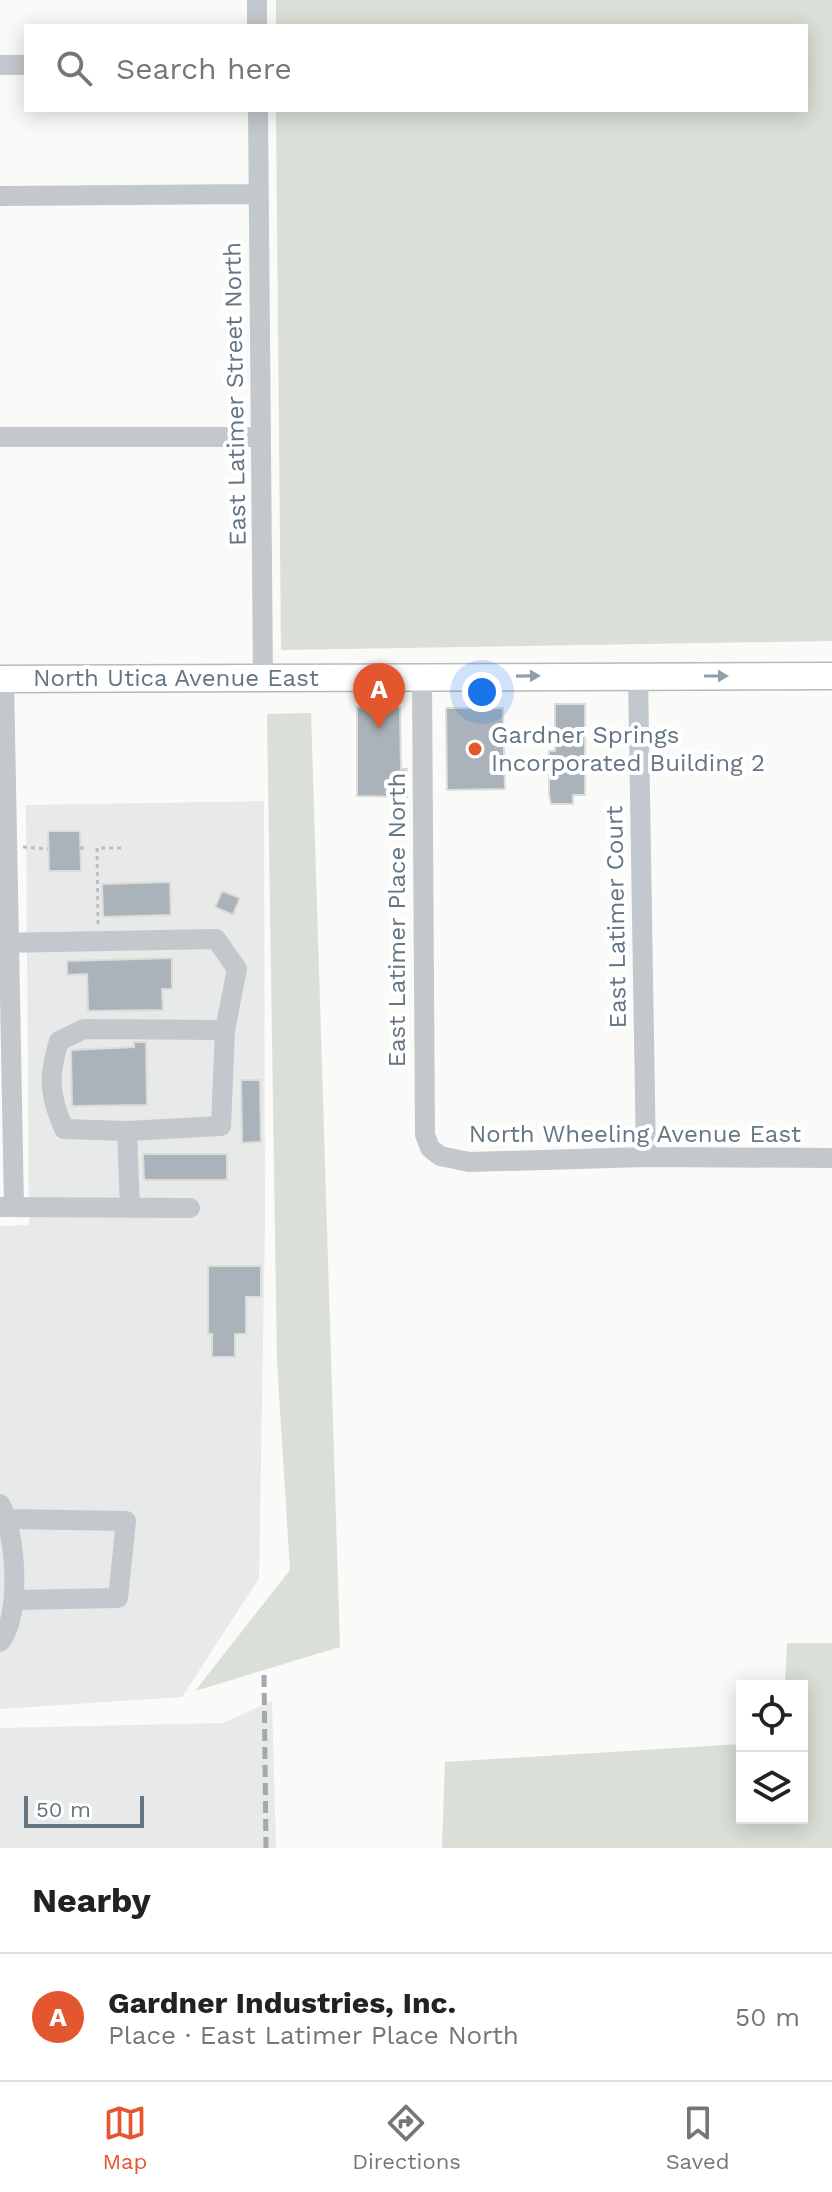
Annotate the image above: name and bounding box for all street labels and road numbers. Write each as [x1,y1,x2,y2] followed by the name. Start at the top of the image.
[218,242,252,546] street label: East Latimer Street North
[33,664,319,692] street label: North Utica Avenue East
[383,773,411,1067] street label: East Latimer Place North
[600,805,632,1029] street label: East Latimer Court
[469,1120,801,1148] street label: North Wheeling Avenue East

